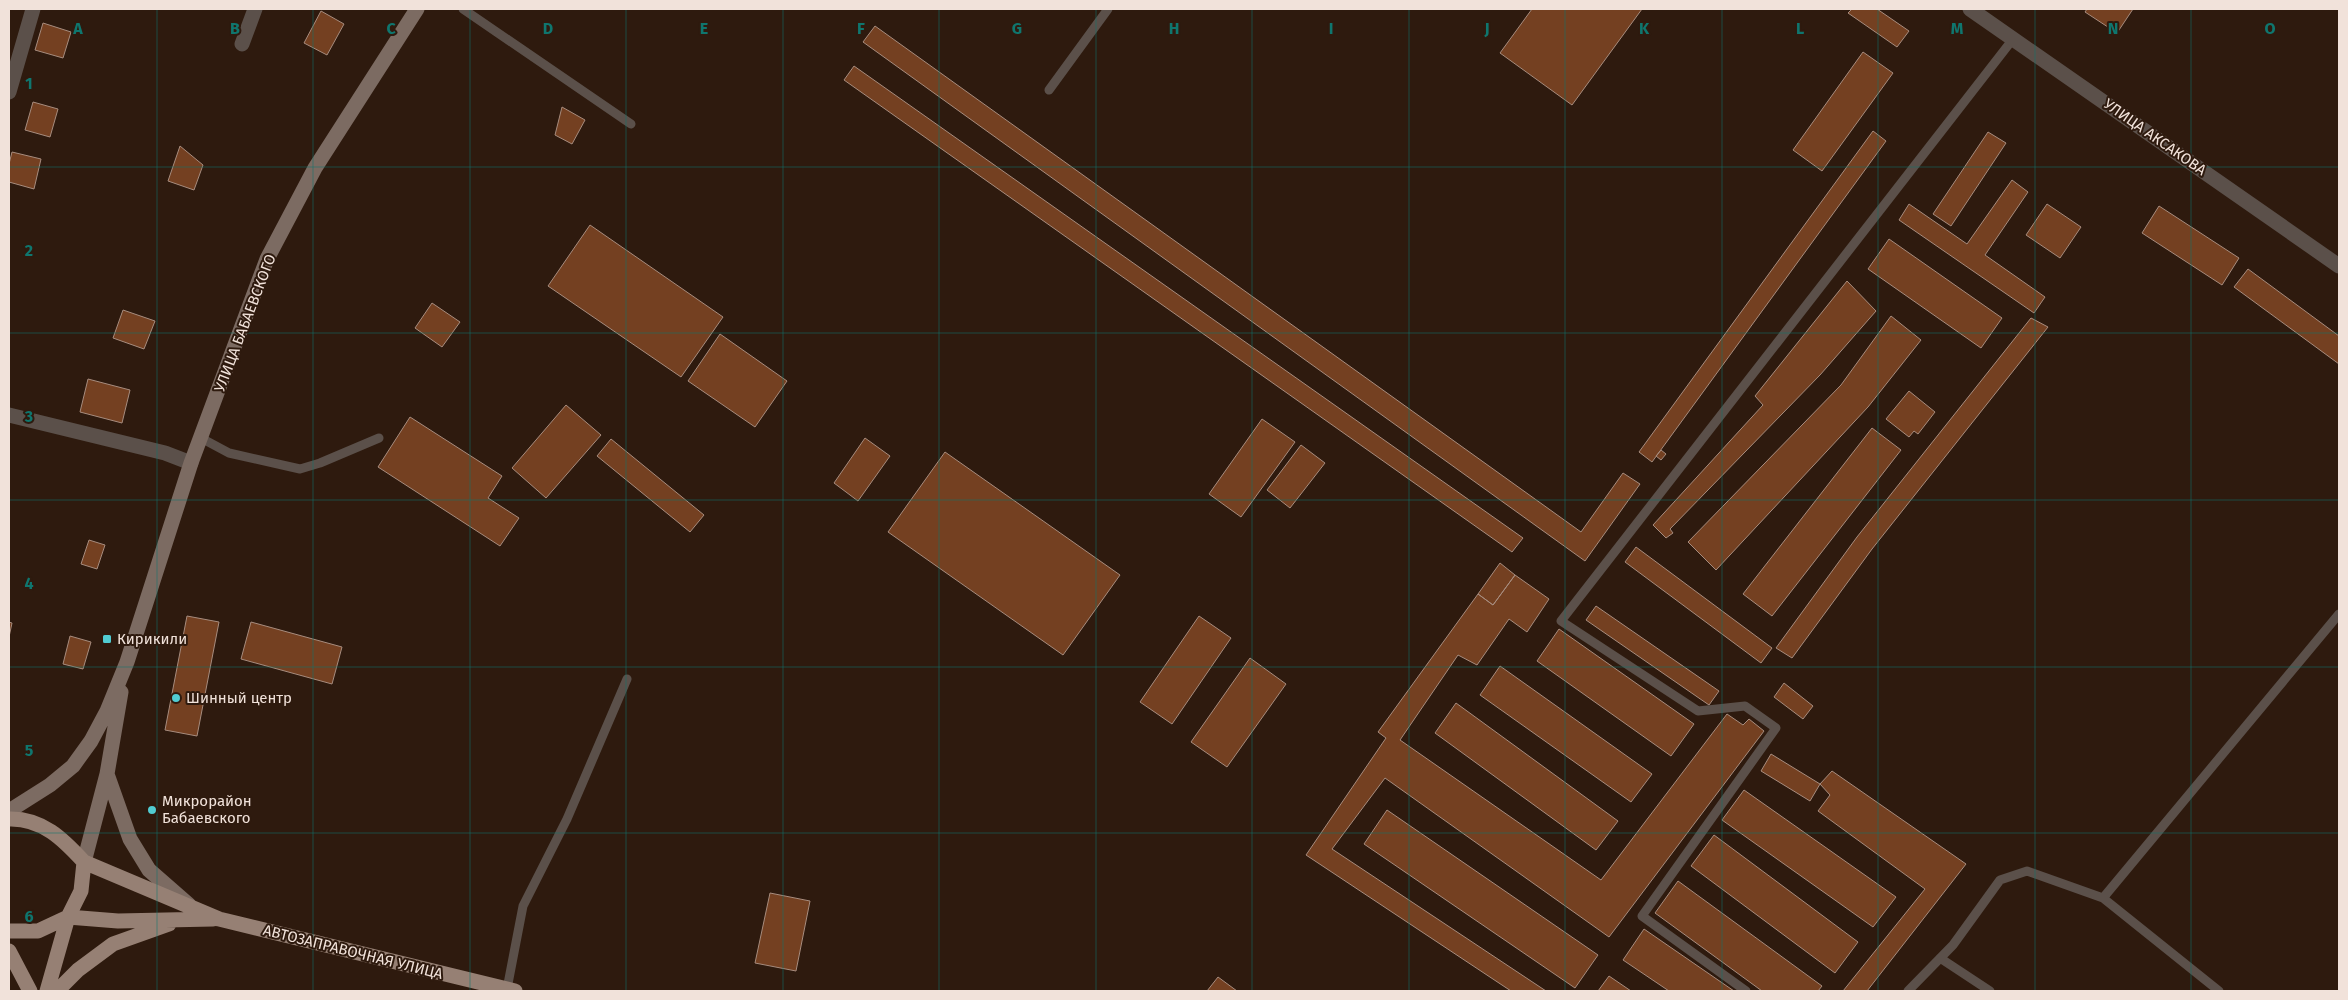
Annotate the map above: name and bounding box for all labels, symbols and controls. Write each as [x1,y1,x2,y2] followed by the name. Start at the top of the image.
[72,19,83,38] text: A
[230,19,240,38] text: B
[386,19,396,38] text: C
[543,19,553,38] text: D
[700,19,708,38] text: E
[857,19,865,38] text: F
[1012,19,1022,38] text: G
[1169,19,1179,38] text: H
[1329,19,1333,38] text: I
[1483,19,1490,38] text: J
[1639,19,1650,38] text: K
[1796,19,1804,38] text: L
[1951,19,1964,38] text: M
[2108,19,2118,38] text: N
[2264,19,2276,38] text: O
[25,74,33,93] text: 1
[2100,95,2210,179] street label: УЛИЦА АКСАКОВА
[25,241,33,260] text: 2
[210,251,280,395] street label: УЛИЦА БАБАЕВСКОГО
[24,407,33,426] text: 3
[24,574,34,593] text: 4
[117,630,187,648] place label: Кирикили
[101,633,113,645] marker: Кирикили
[186,689,292,707] place label: Шинный центр
[170,692,182,704] marker: Шинный центр
[25,741,34,760] text: 5
[162,792,252,827] place label: Микрорайон Бабаевского
[146,804,158,816] marker: Микрорайон Бабаевского
[24,907,34,926] text: 6
[261,921,445,983] street label: АВТОЗАПРАВОЧНАЯ УЛИЦА

